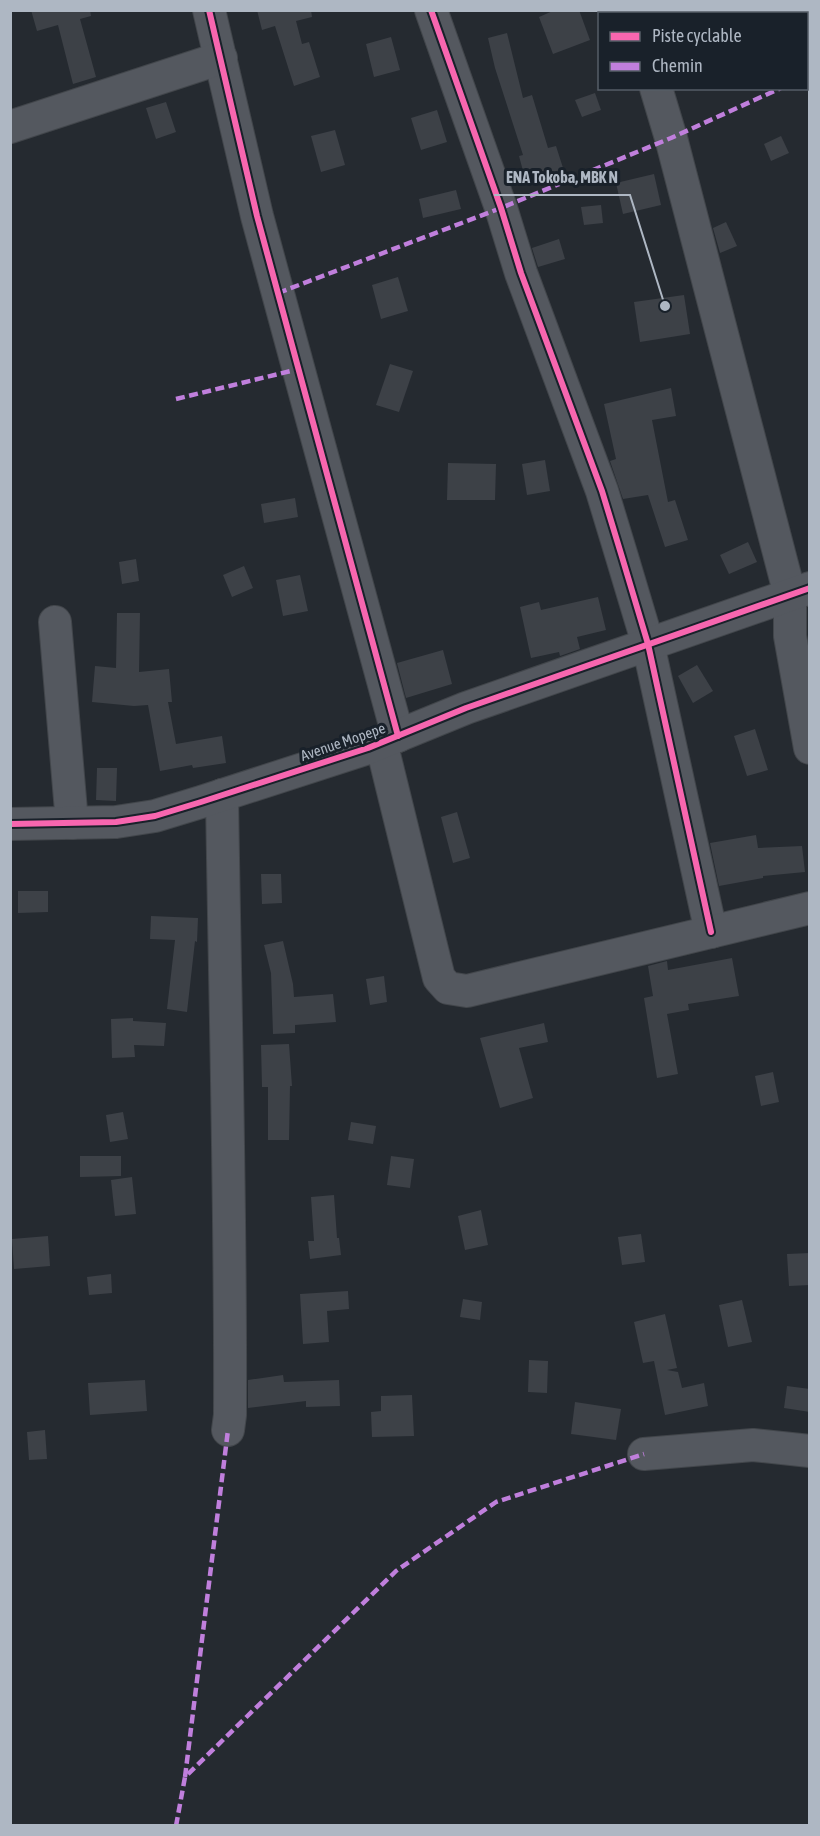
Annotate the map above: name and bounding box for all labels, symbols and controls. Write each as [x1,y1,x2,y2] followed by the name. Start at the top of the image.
[598,12,808,90] legend
[652,25,742,46] text: Piste cyclable
[652,55,703,76] text: Chemin
[494,161,630,195] callout: ENA Tokoba, MBK N
[506,168,618,186] text: ENA Tokoba, MBK N
[298,719,388,764] street label: Avenue Mopepe

